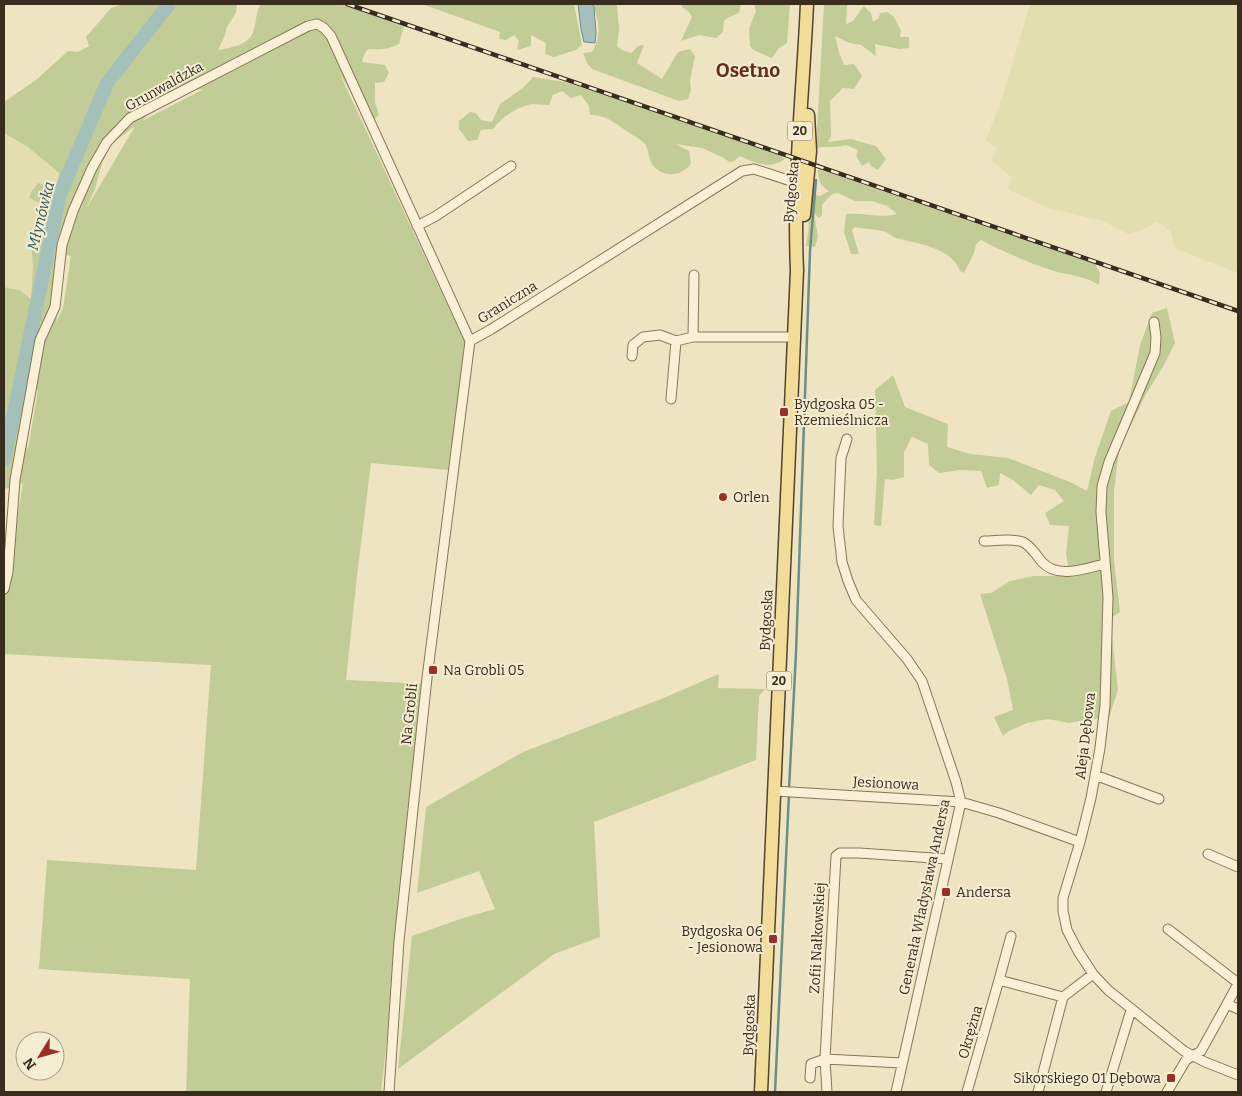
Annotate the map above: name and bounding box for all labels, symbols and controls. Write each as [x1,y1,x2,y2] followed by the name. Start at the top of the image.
[122,58,206,115] street label: Grunwaldzka
[716,59,780,82] district label: Osetno
[788,122,812,140] road number: 20
[780,160,803,223] street label: Bydgoska
[24,180,58,252] water label: Młynówka
[474,277,541,327] street label: Graniczna
[794,396,889,429] place label: Bydgoska 05 - Rzemieślnicza
[778,406,790,418] marker: Bydgoska 05 - Rzemieślnicza
[733,489,770,506] place label: Orlen
[717,491,729,503] marker: Orlen
[756,588,777,651] street label: Bydgoska
[443,662,524,679] place label: Na Grobli 05
[427,664,439,676] marker: Na Grobli 05
[766,671,792,690] road number: 20
[398,682,421,746] street label: Na Grobli
[1072,691,1099,781] street label: Aleja Dębowa
[851,773,920,794] street label: Jesionowa
[895,797,954,997] street label: Generała Władysława Andersa
[806,882,829,994] street label: Zofii Nałkowskiej
[956,884,1011,901] place label: Andersa
[940,886,952,898] marker: Andersa
[681,923,763,956] place label: Bydgoska 06 - Jesionowa
[767,933,779,945] marker: Bydgoska 06 - Jesionowa
[740,994,759,1056] street label: Bydgoska
[955,1003,986,1061] street label: Okrężna
[15,1031,65,1081] north arrow
[20,1054,40,1073] text: N
[1013,1070,1161,1087] place label: Sikorskiego 01 Dębowa
[1165,1072,1177,1084] marker: Sikorskiego 01 Dębowa

